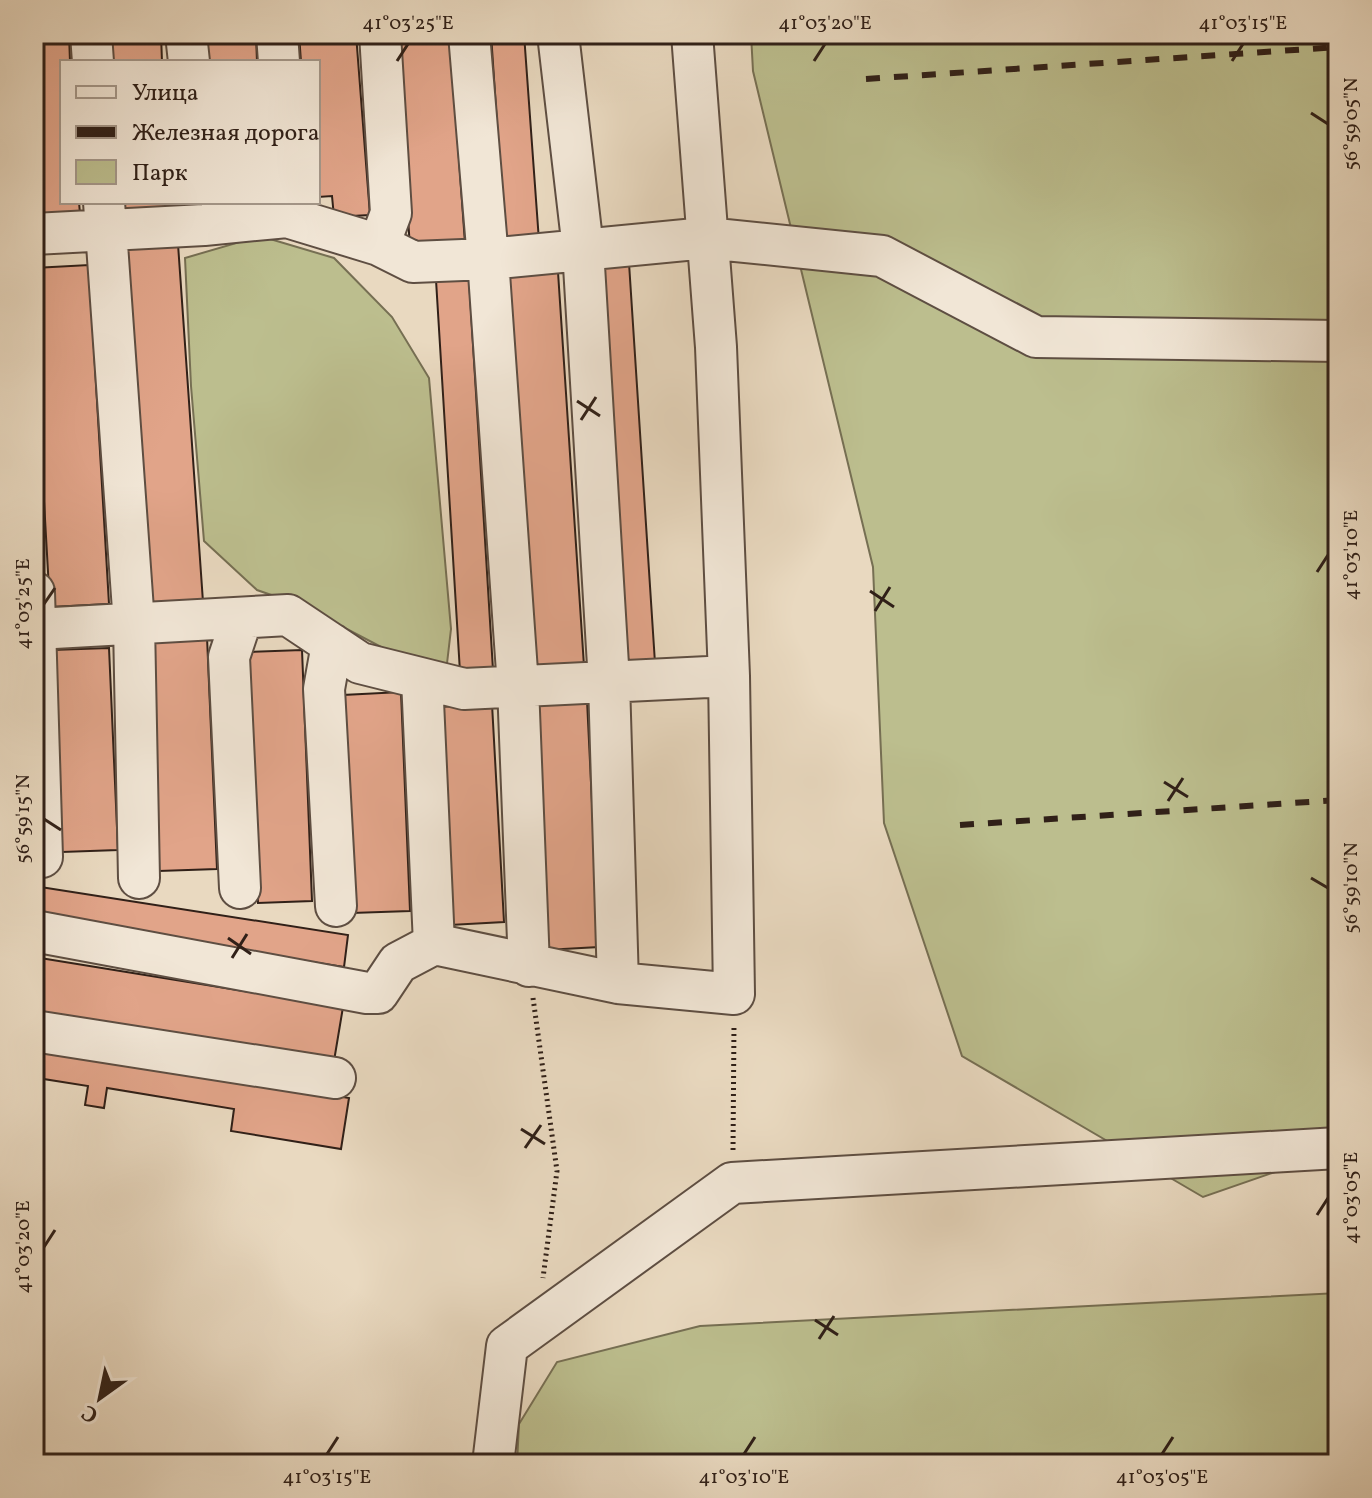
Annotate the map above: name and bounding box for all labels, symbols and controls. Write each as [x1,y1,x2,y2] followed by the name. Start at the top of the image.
[362,10,454,38] text: 41°03'25"E
[778,10,872,38] text: 41°03'20"E
[1199,10,1287,38] text: 41°03'15"E
[60,60,320,204] legend
[132,77,199,111] text: Улица
[1338,77,1366,171] text: 56°59'05"N
[132,117,320,151] text: Железная дорога
[132,157,188,191] text: Парк
[1338,510,1366,600] text: 41°03'10"E
[10,558,38,650] text: 41°03'25"E
[10,774,38,864] text: 56°59'15"N
[1338,842,1366,934] text: 56°59'10"N
[1338,1152,1366,1244] text: 41°03'05"E
[10,1200,38,1294] text: 41°03'20"E
[60,1358,140,1438] north arrow
[76,1396,105,1430] text: С
[283,1464,371,1492] text: 41°03'15"E
[699,1464,789,1492] text: 41°03'10"E
[1116,1464,1208,1492] text: 41°03'05"E

